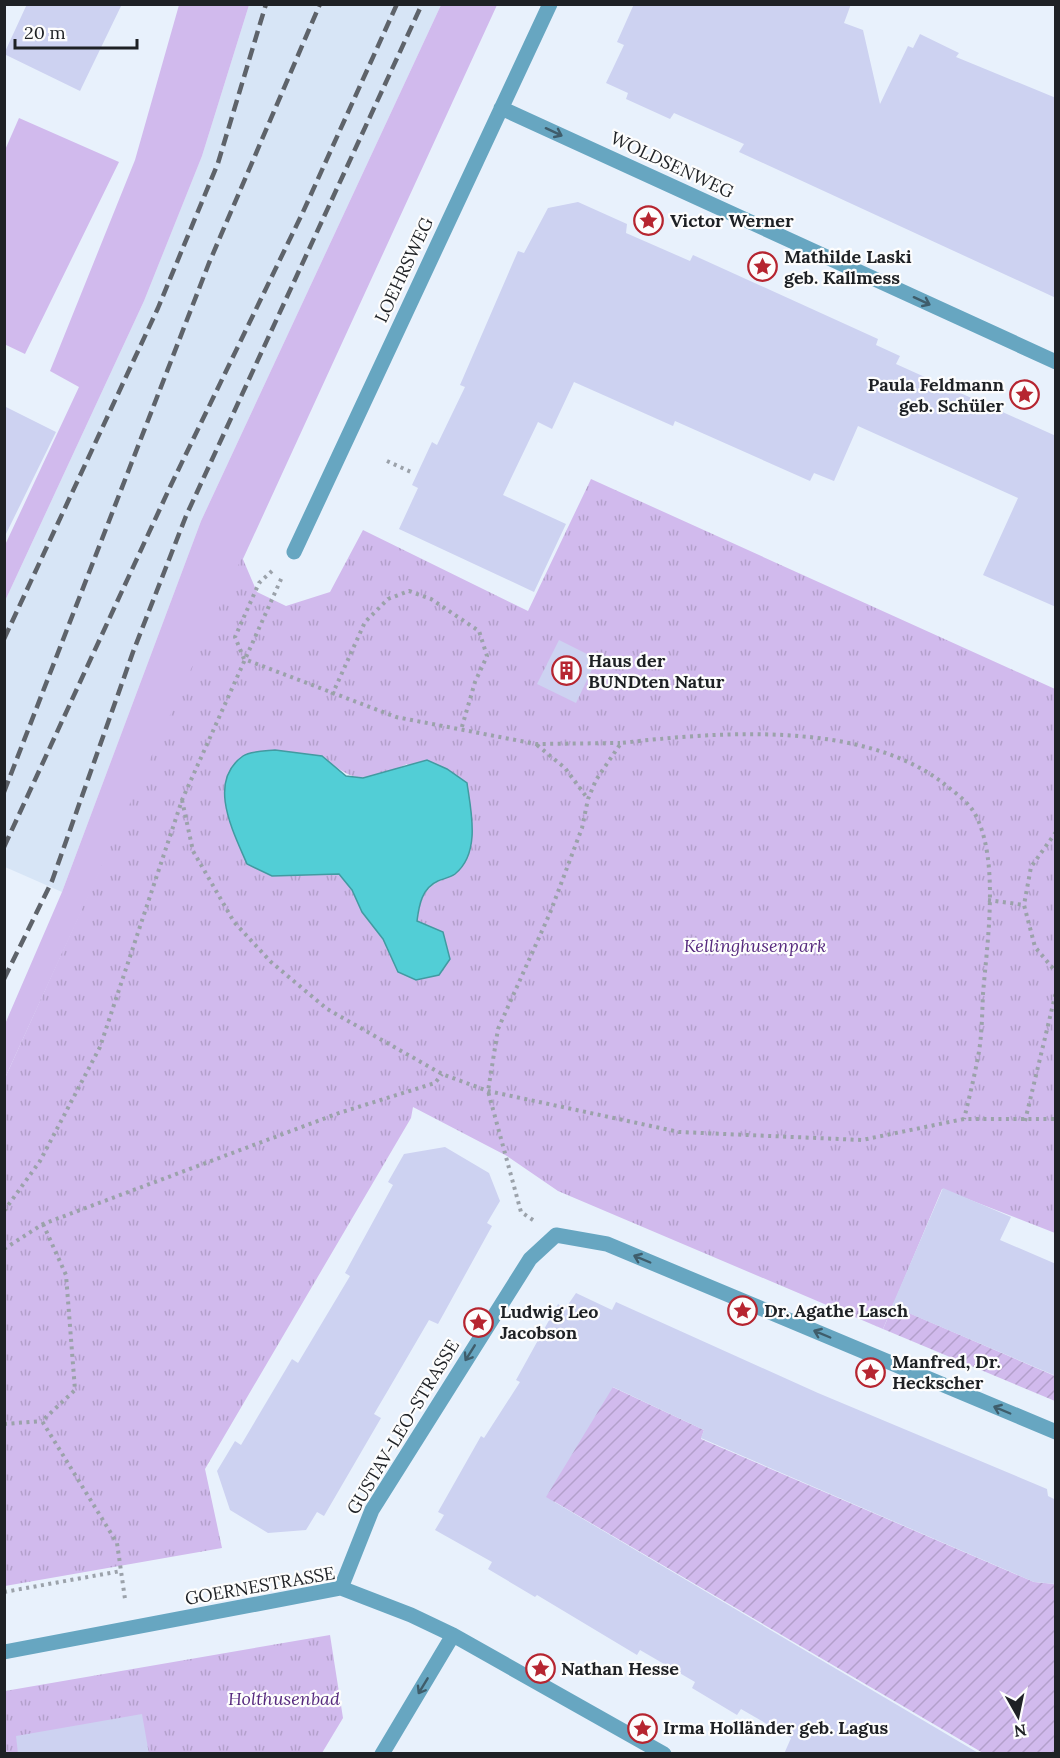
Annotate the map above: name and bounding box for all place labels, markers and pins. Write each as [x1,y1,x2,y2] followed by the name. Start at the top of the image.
[633,205,665,237] place icon: Victor Werner
[670,209,794,232] place label: Victor Werner
[784,245,912,289] place label: Mathilde Laski geb. Kallmess
[747,251,779,283] place icon: Mathilde Laski geb. Kallmess
[868,373,1005,417] place label: Paula Feldmann geb. Schüler
[1009,379,1041,411] place icon: Paula Feldmann geb. Schüler
[588,649,725,693] place label: Haus der BUNDten Natur
[551,655,583,687] building icon: Haus der BUNDten Natur
[727,1295,759,1327] place icon: Dr. Agathe Lasch
[764,1299,908,1322] place label: Dr. Agathe Lasch
[500,1300,598,1344] place label: Ludwig Leo Jacobson
[463,1306,495,1338] place icon: Ludwig Leo Jacobson
[892,1350,1001,1394] place label: Manfred, Dr. Heckscher
[855,1356,887,1388] place icon: Manfred, Dr. Heckscher
[524,1653,556,1685] place icon: Nathan Hesse
[561,1657,679,1680] place label: Nathan Hesse
[626,1712,658,1744] place icon: Irma Holländer geb. Lagus
[663,1716,889,1739] place label: Irma Holländer geb. Lagus

